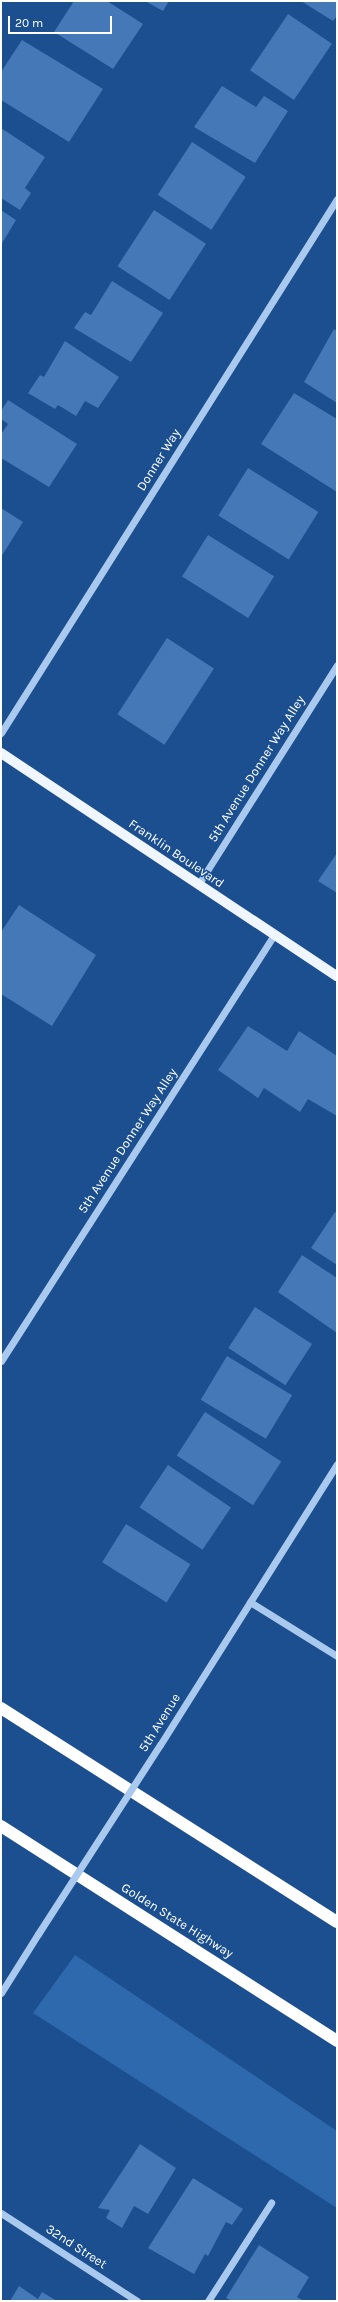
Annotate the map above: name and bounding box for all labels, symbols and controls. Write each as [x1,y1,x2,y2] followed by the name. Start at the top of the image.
[10,8,114,34] scale bar
[15,16,43,30] text: 20 m
[134,426,184,494] street label: Donner Way
[205,693,309,845] street label: 5th Avenue Donner Way Alley
[125,816,227,892] street label: Franklin Boulevard
[75,1066,181,1216] street label: 5th Avenue Donner Way Alley
[136,1691,184,1755] street label: 5th Avenue
[118,1880,236,1962] street label: Golden State Highway
[43,2222,109,2272] street label: 32nd Street

